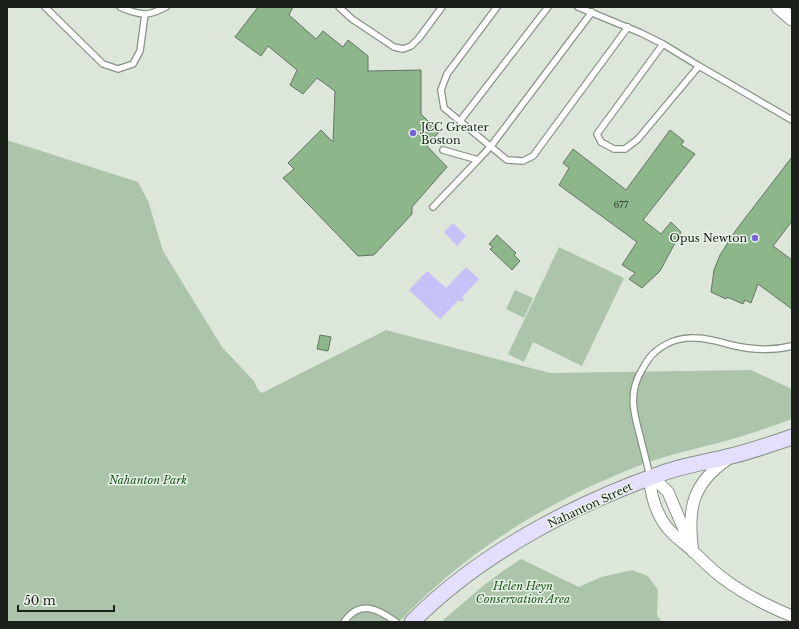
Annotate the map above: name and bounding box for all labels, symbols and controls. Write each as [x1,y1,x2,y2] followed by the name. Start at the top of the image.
[419,120,490,147] place label: JCC Greater Boston
[408,128,418,138] marker: JCC Greater Boston
[614,199,629,210] house number: 677
[670,231,747,245] place label: Opus Newton
[750,233,760,243] marker: Opus Newton
[108,473,187,487] park label: Nahanton Park
[545,479,635,531] street label: Nahanton Street
[476,579,570,606] park label: Helen Heyn Conservation Area
[18,587,114,613] scale bar
[24,593,56,608] text: 50 m

